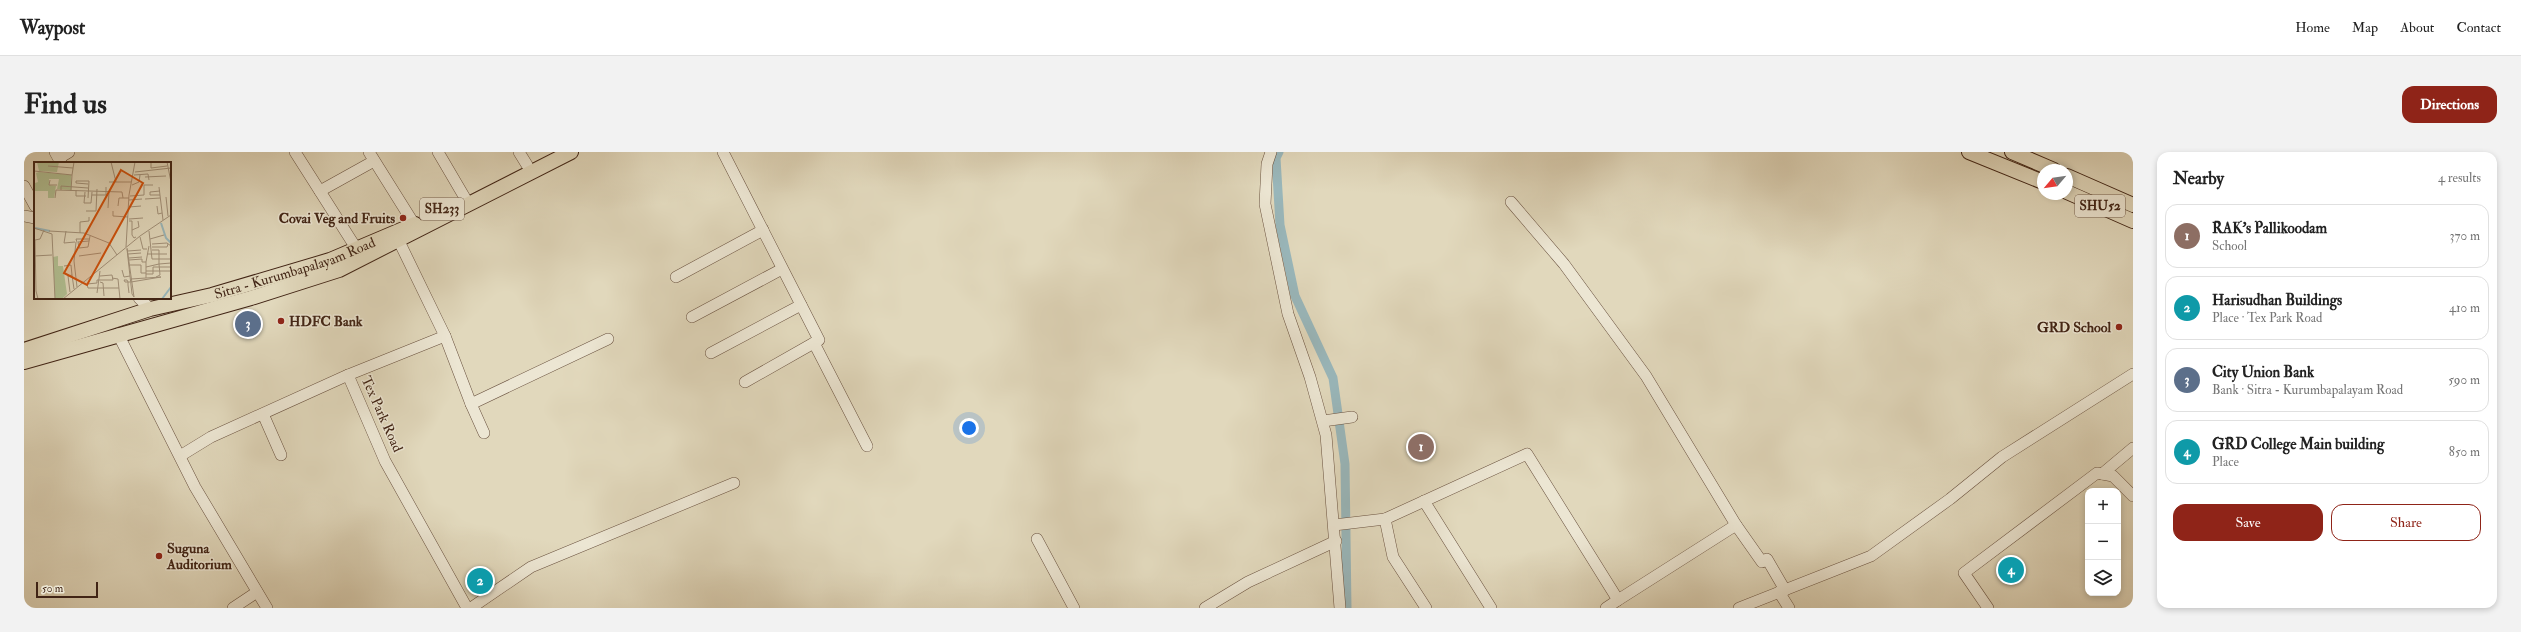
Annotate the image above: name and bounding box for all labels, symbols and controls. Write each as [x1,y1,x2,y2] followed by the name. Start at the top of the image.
[20,16,85,40] text: Waypost
[2295,19,2330,36] text: Home
[2352,19,2378,36] text: Map
[2400,19,2434,36] text: About
[2456,19,2501,36] text: Contact
[2402,86,2497,123] button: Directions
[24,87,107,122] text: Find us
[34,162,171,299] inset map
[2037,164,2073,200] north arrow
[2173,168,2224,189] text: Nearby
[2438,170,2481,186] text: 4 results
[2075,195,2125,217] road number: SHU52
[420,198,464,220] road number: SH233
[279,210,395,228] place label: Covai Veg and Fruits
[398,213,408,223] marker: Covai Veg and Fruits
[2212,219,2327,238] text: RAK's Pallikoodam
[2185,228,2189,244] text: 1
[2450,228,2480,244] text: 370 m
[212,233,378,302] street label: Sitra - Kurumbapalayam Road
[2212,238,2247,254] text: School
[2212,291,2342,310] text: Harisudhan Buildings
[2184,300,2190,316] text: 2
[2449,300,2480,316] text: 410 m
[235,309,261,339] pin: 3
[2212,310,2323,326] text: Place · Tex Park Road
[289,313,363,330] place label: HDFC Bank
[276,316,286,326] marker: HDFC Bank
[2037,319,2111,336] place label: GRD School
[2114,322,2124,332] marker: GRD School
[2212,363,2314,382] text: City Union Bank
[2185,372,2190,388] text: 3
[2448,372,2480,388] text: 590 m
[358,373,406,455] street label: Tex Park Road
[2212,382,2403,398] text: Bank · Sitra - Kurumbapalayam Road
[959,418,979,438] your location
[1408,432,1434,462] pin: 1
[2212,435,2384,454] text: GRD College Main building
[2183,444,2191,460] text: 4
[2449,444,2480,460] text: 850 m
[2212,454,2239,470] text: Place
[2085,488,2121,596] map controls
[2085,488,2121,524] button: +
[2173,504,2323,541] button: Save
[2331,504,2481,541] button: Share
[2085,524,2121,560] button: −
[166,540,232,573] place label: Suguna Auditorium
[154,551,164,561] marker: Suguna Auditorium
[1998,555,2024,585] pin: 4
[2085,560,2121,596] button: layers
[467,566,493,596] pin: 2
[36,580,98,599] scale bar
[42,582,63,595] text: 50 m

